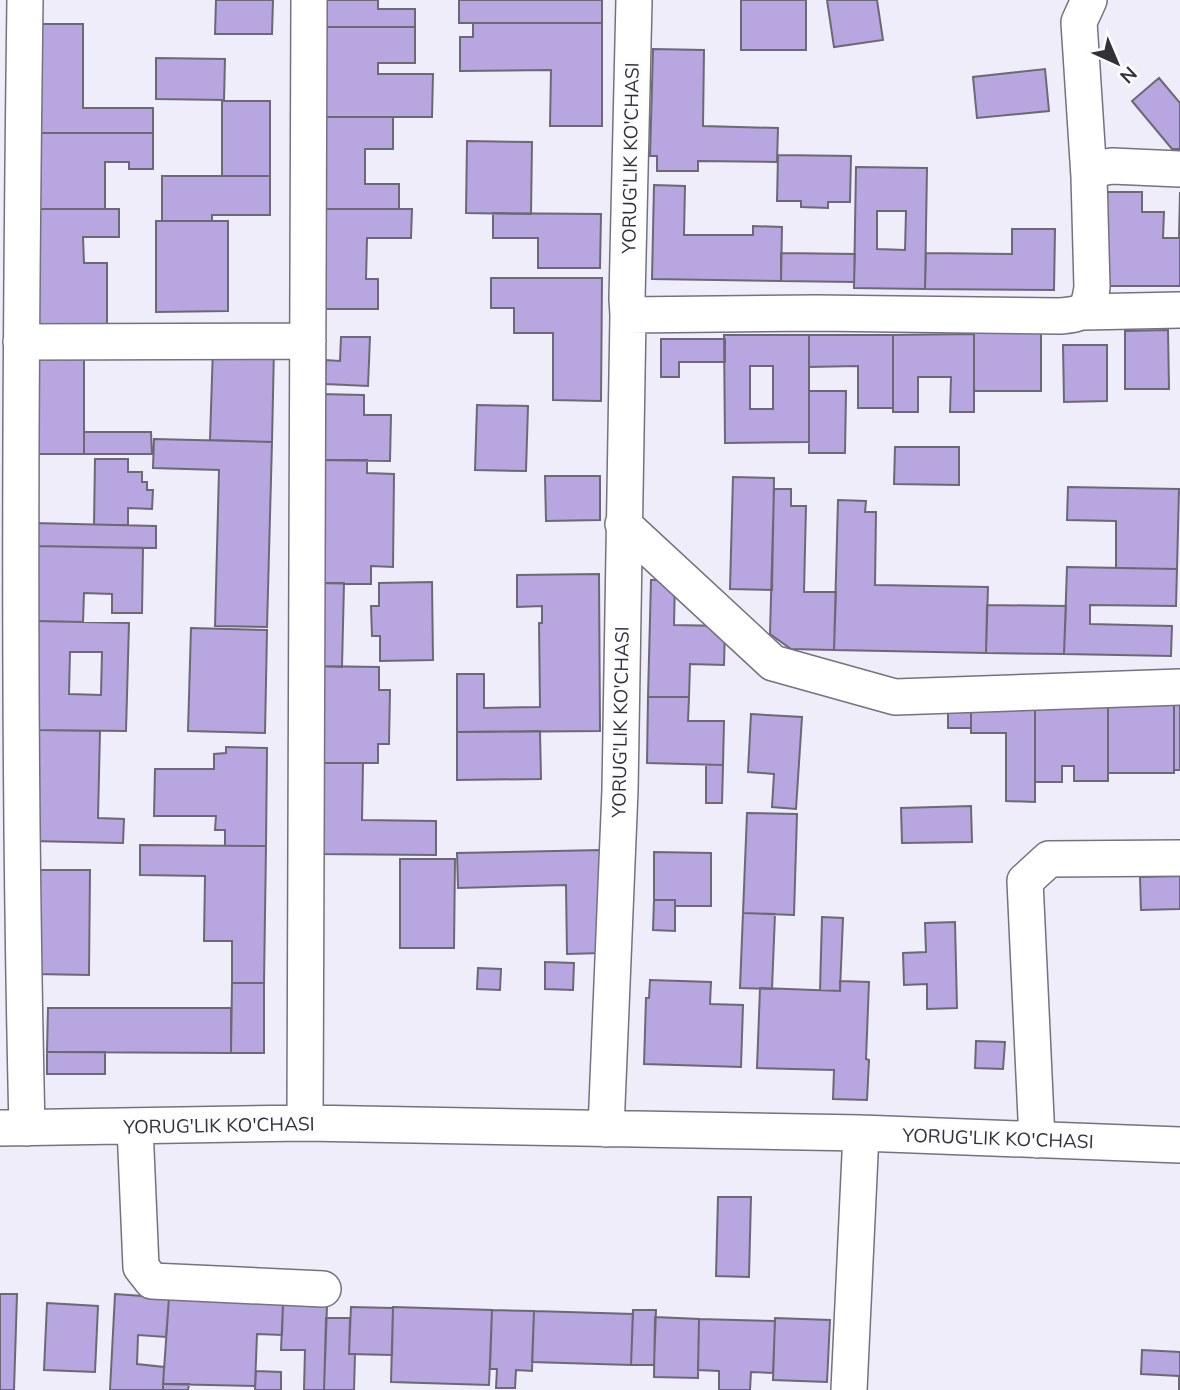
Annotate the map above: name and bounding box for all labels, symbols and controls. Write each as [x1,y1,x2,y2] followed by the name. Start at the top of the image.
[1082,28,1152,98] north arrow
[616,62,644,255] street label: YORUG'LIK KO'CHASI
[1115,62,1142,89] text: N
[606,626,634,819] street label: YORUG'LIK KO'CHASI
[122,1111,315,1139] street label: YORUG'LIK KO'CHASI
[901,1123,1094,1153] street label: YORUG'LIK KO'CHASI

